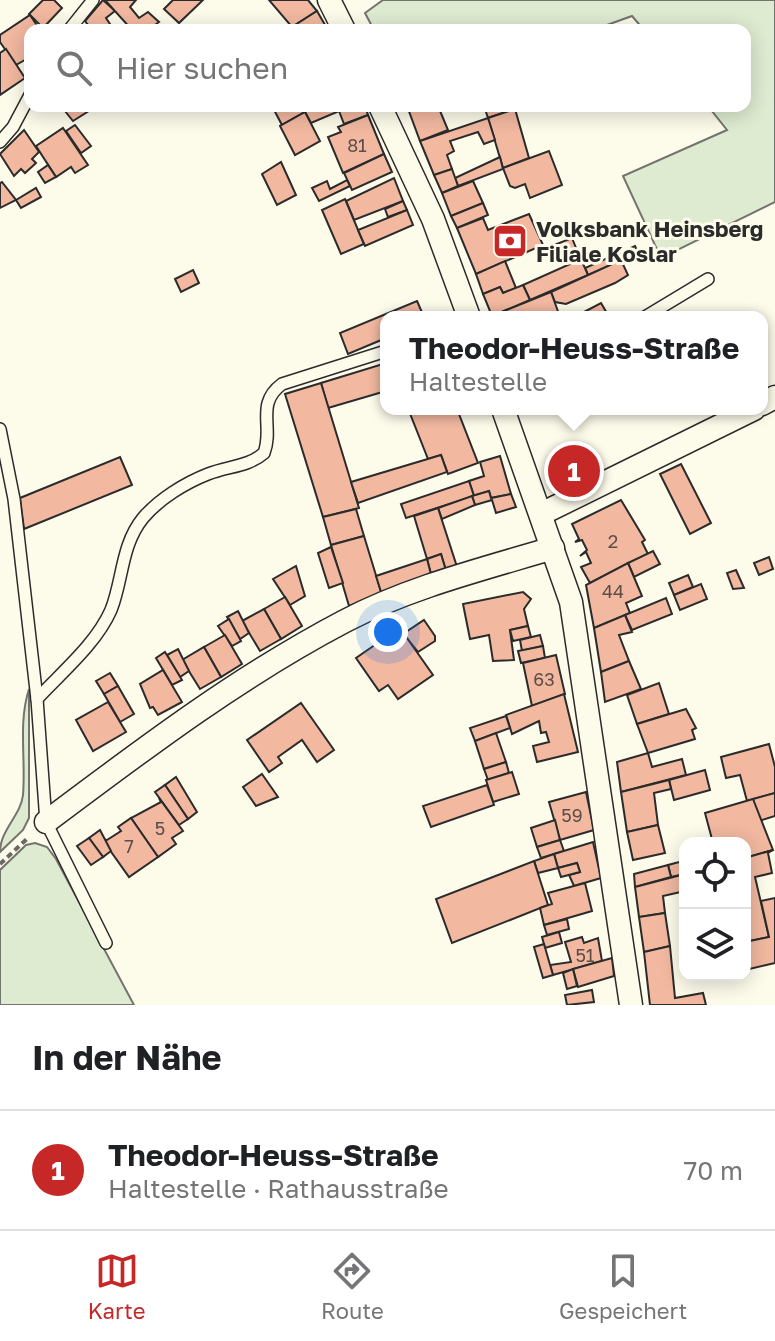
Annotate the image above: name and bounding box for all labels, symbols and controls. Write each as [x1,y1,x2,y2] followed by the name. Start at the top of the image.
[24,24,751,112] search box
[52,46,96,90] icon: search
[116,50,288,86] text: Hier suchen
[347,134,367,156] house number: 81
[536,215,763,267] place label: Volksbank Heinsberg Filiale Koslar
[491,222,529,260] bank icon: Volksbank Heinsberg Filiale Koslar
[380,311,768,415] popup
[409,330,739,366] text: Theodor-Heuss-Straße
[409,366,547,397] text: Haltestelle
[548,441,600,501] pin: 1
[608,530,618,552] house number: 2
[602,580,624,602] house number: 44
[368,612,408,652] your location
[533,668,555,690] house number: 63
[561,804,583,826] house number: 59
[155,817,165,839] house number: 5
[124,835,134,857] house number: 7
[679,837,751,981] map controls
[679,837,751,909] button: locate
[679,909,751,981] button: layers
[575,944,595,966] house number: 51
[32,1037,222,1077] text: In der Nähe
[108,1137,439,1173] text: Theodor-Heuss-Straße
[51,1155,65,1186] text: 1
[684,1155,743,1186] text: 70 m
[108,1173,449,1204] text: Haltestelle · Rathausstraße
[88,1249,146,1324] tab: Karte
[321,1249,384,1324] tab: Route
[559,1249,687,1324] tab: Gespeichert

